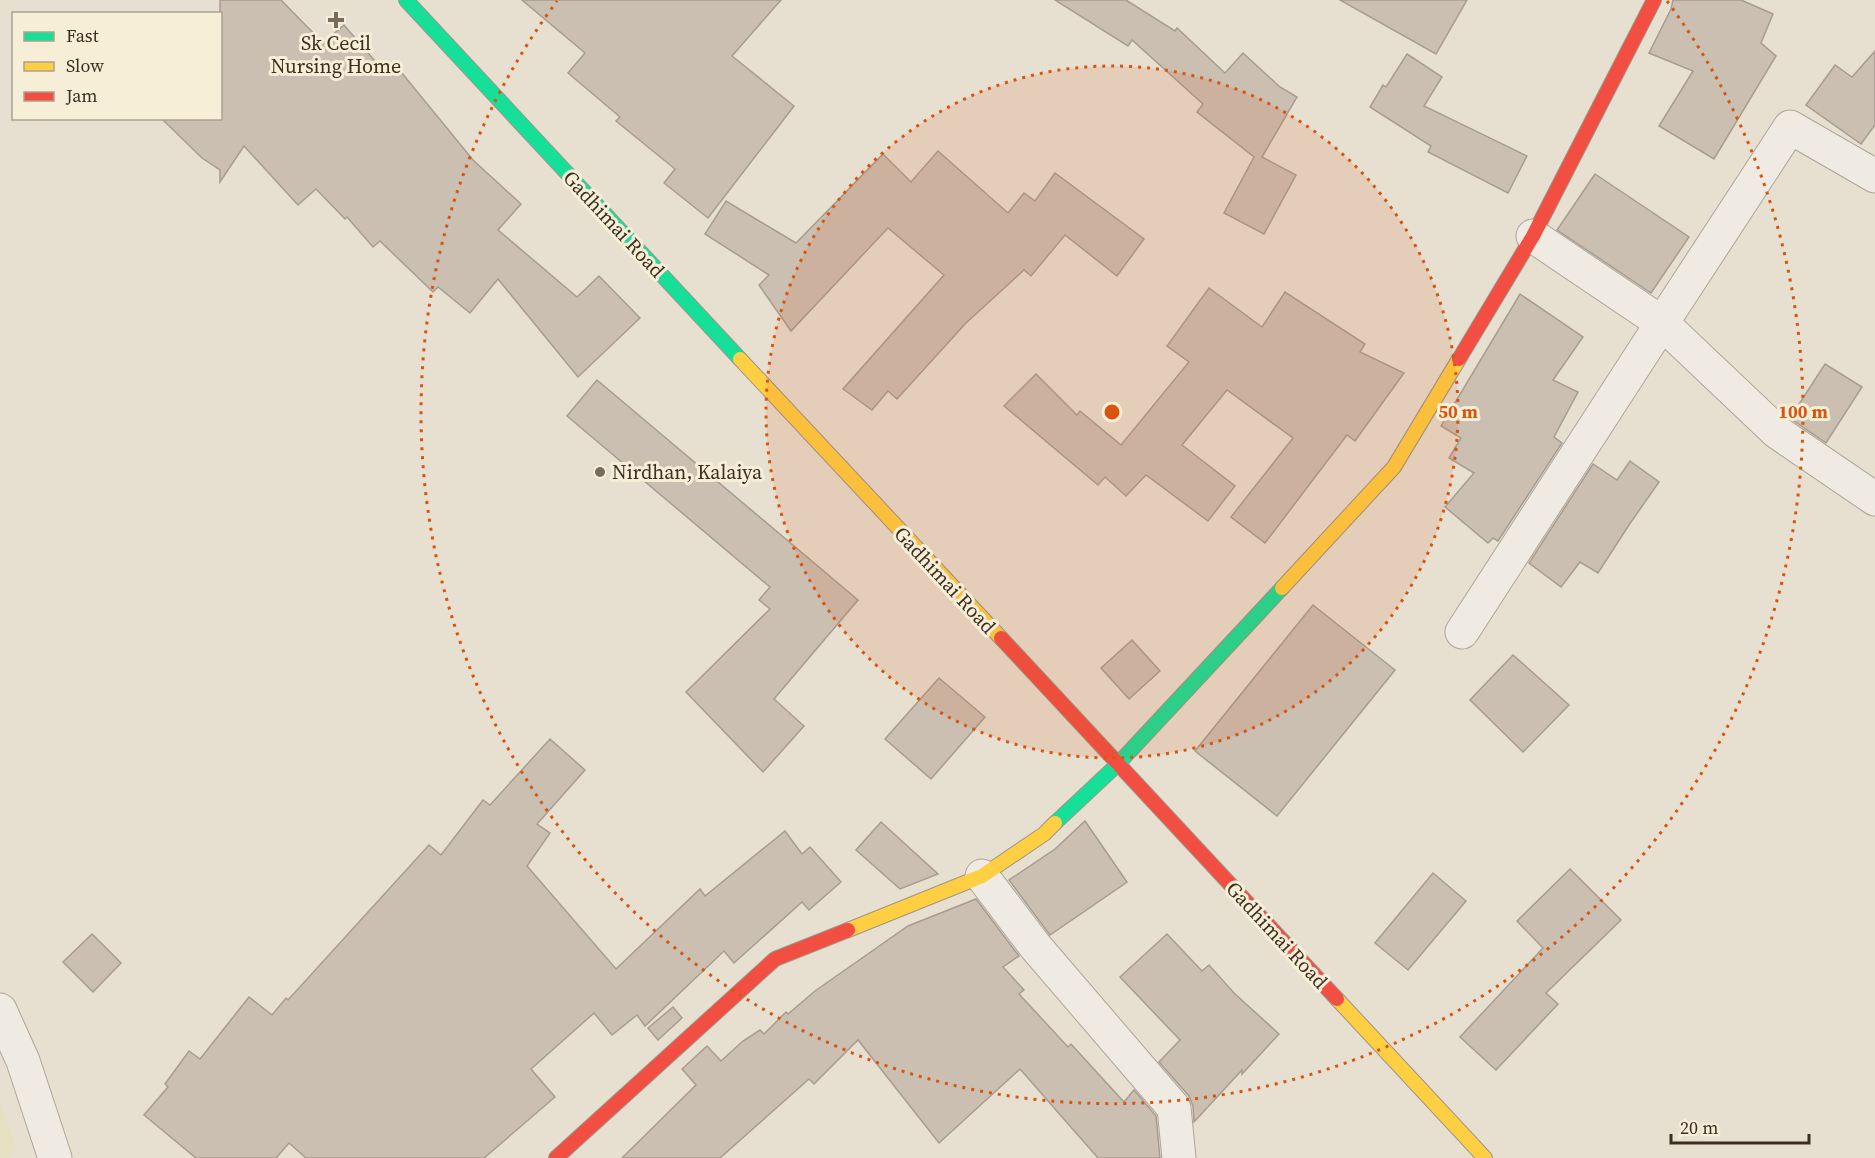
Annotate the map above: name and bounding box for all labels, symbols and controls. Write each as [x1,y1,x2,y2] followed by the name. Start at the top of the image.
[327,11,345,29] marker: Sk Cecil Nursing Home
[12,12,222,120] legend
[66,23,99,48] text: Fast
[271,29,401,80] place label: Sk Cecil Nursing Home
[66,53,104,78] text: Slow
[65,83,98,108] text: Jam
[557,164,672,284] street label: Gadhimai Road
[1438,399,1478,424] text: 50 m
[1778,399,1828,424] text: 100 m
[1102,402,1122,422] centre of rings
[612,458,763,486] place label: Nirdhan, Kalaiya
[593,465,607,479] marker: Nirdhan, Kalaiya
[888,520,1003,640] street label: Gadhimai Road
[1220,875,1335,995] street label: Gadhimai Road
[1671,1107,1809,1145] scale bar
[1680,1115,1718,1140] text: 20 m

